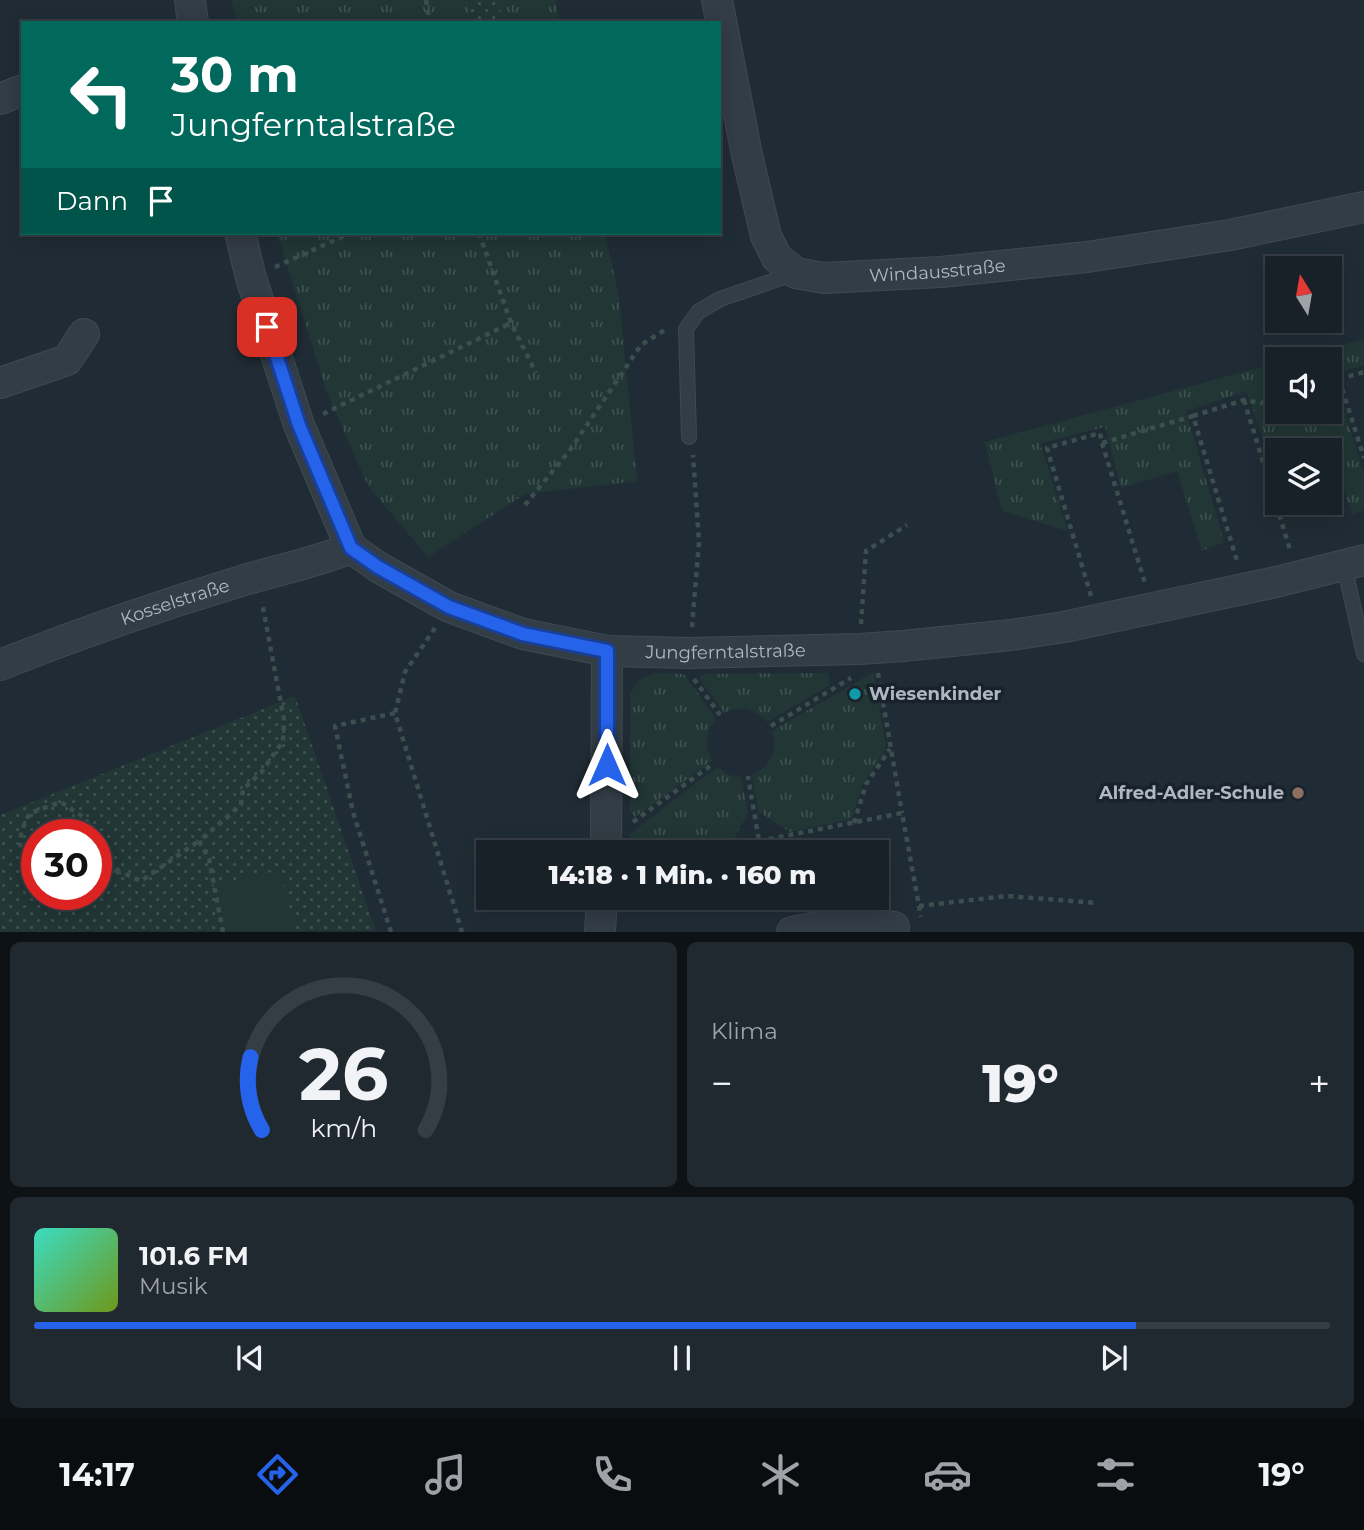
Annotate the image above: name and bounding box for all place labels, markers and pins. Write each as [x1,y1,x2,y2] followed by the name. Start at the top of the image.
[237,297,297,357] pin
[869,683,1002,705] place label: Wiesenkinder
[847,686,863,702] marker: Wiesenkinder
[1098,782,1284,804] place label: Alfred-Adler-Schule
[1290,785,1306,801] marker: Alfred-Adler-Schule

